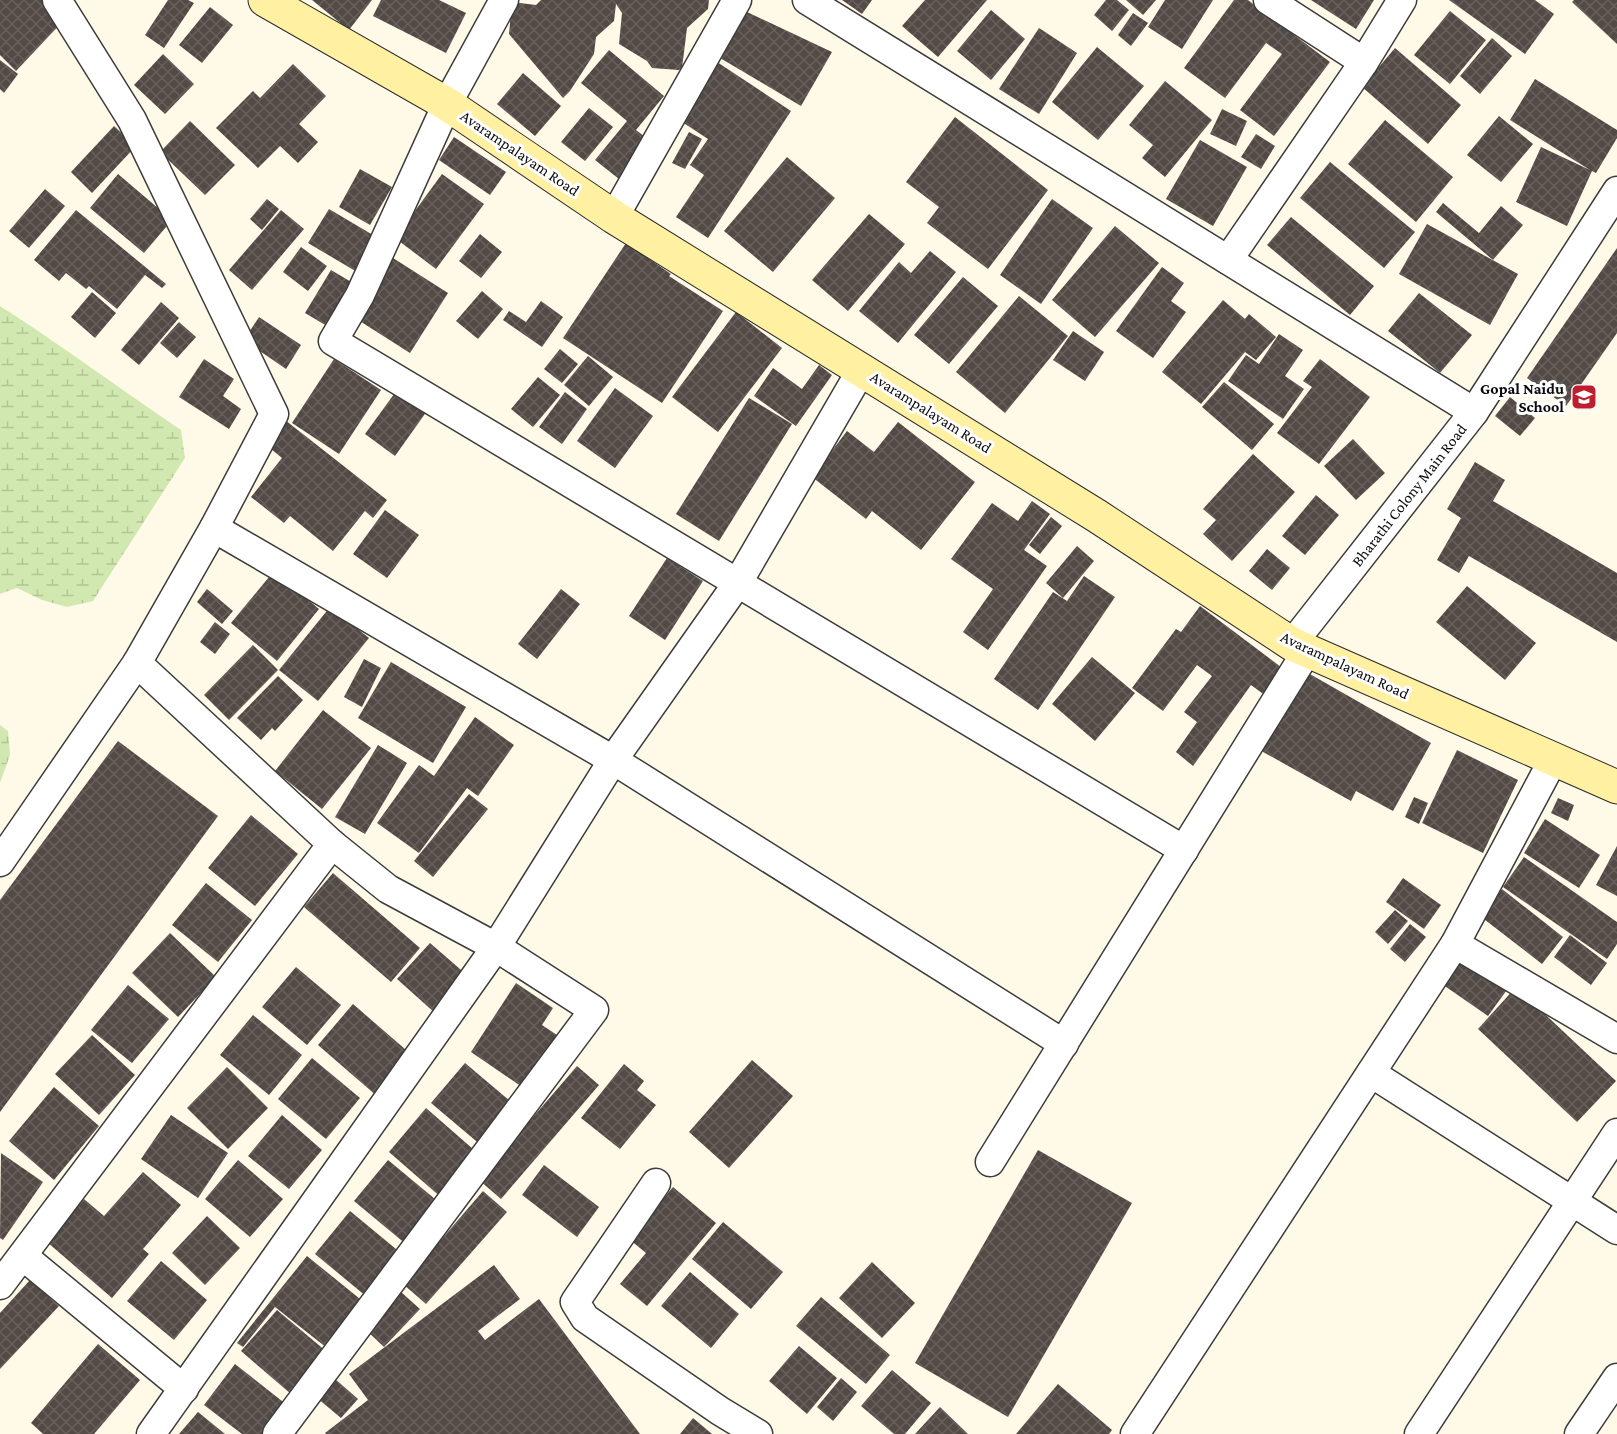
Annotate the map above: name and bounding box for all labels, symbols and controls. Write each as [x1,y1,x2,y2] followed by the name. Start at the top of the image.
[457,107,583,200] street label: Avarampalayam Road
[867,368,995,457] street label: Avarampalayam Road
[1480,380,1564,415] place label: Gopal Naidu School
[1569,382,1599,412] school or university icon: Gopal Naidu School
[1348,420,1471,570] street label: Bharathi Colony Main Road
[1278,628,1412,703] street label: Avarampalayam Road

